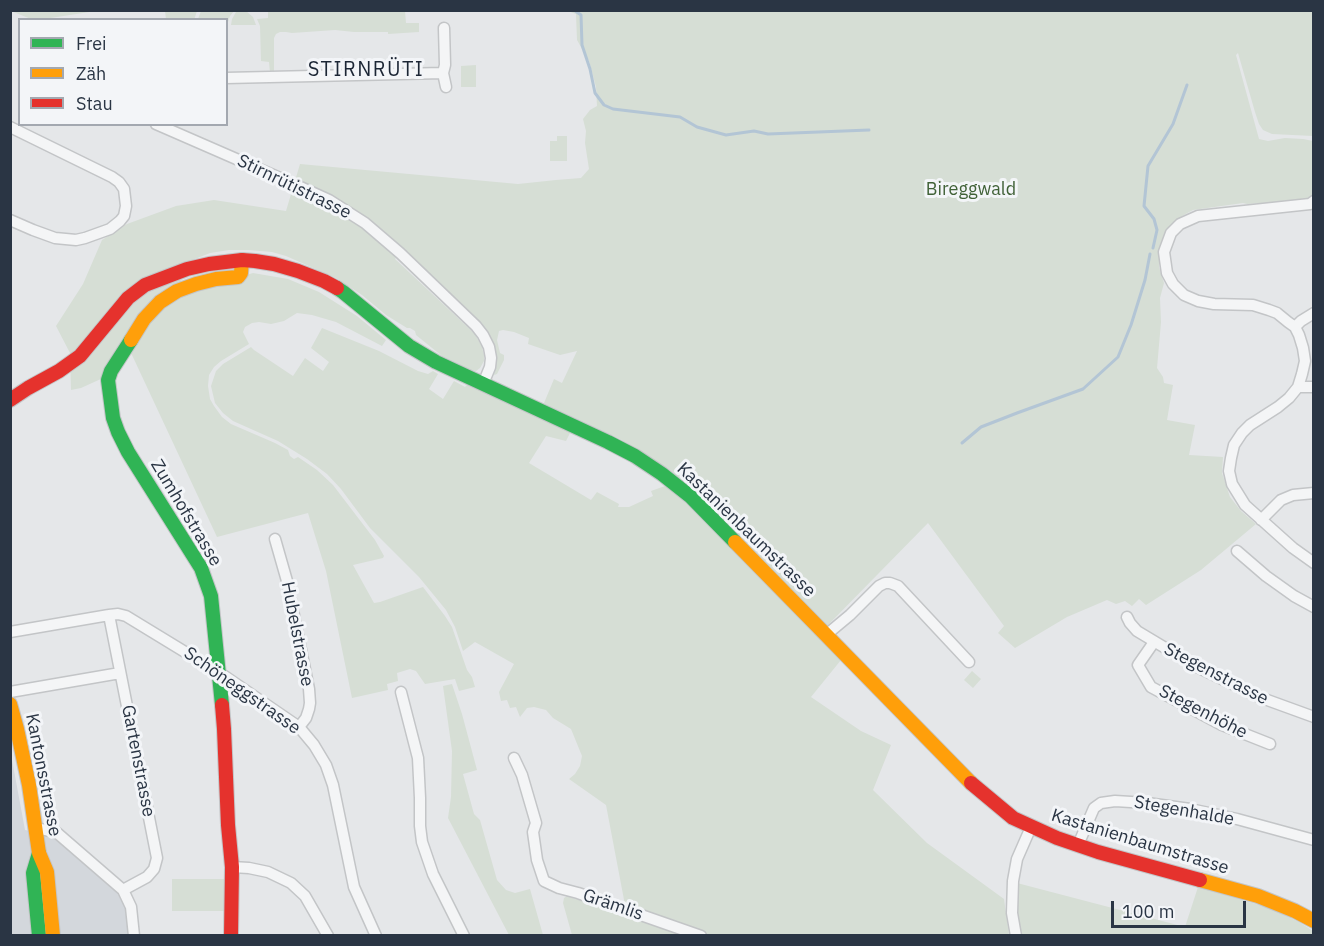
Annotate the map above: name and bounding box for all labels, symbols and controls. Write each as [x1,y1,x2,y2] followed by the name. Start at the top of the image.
[18,18,228,126] legend
[76,32,107,55] text: Frei
[308,58,424,82] district label: STIRNRÜTI
[76,62,106,85] text: Zäh
[76,92,113,115] text: Stau
[233,150,355,224] street label: Stirnrütistrasse
[926,179,1016,201] park label: Bireggwald
[146,456,226,570] street label: Zumhofstrasse
[672,458,820,602] street label: Kastanienbaumstrasse
[276,580,318,688] street label: Hubelstrasse
[1160,638,1272,710] street label: Stegenstrasse
[180,643,304,739] street label: Schöneggstrasse
[1155,680,1251,744] street label: Stegenhöhe
[117,703,159,819] street label: Gartenstrasse
[21,712,65,838] street label: Kantonsstrasse
[1132,792,1236,830] street label: Stegenhalde
[1049,805,1231,879] street label: Kastanienbaumstrasse
[580,885,646,925] street label: Grämlis
[1114,889,1249,927] scale bar
[1122,900,1174,923] text: 100 m

